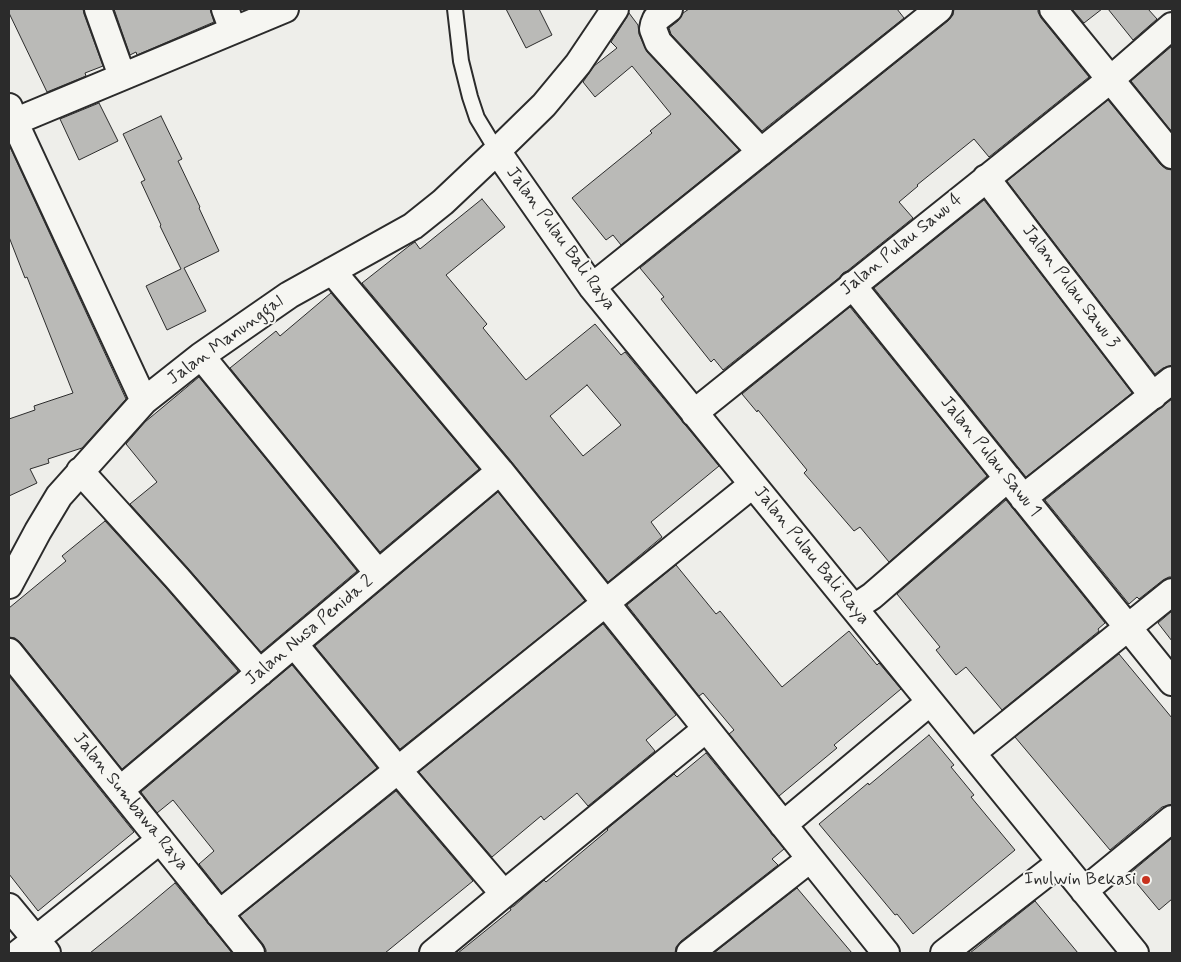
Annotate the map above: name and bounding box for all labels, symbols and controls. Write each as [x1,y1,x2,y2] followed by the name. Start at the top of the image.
[501,163,619,315] street label: Jalan Pulau Bali Raya
[836,189,968,301] street label: Jalan Pulau Sawu 4
[1017,221,1123,353] street label: Jalan Pulau Sawu 3
[164,292,288,390] street label: Jalan Manunggal
[935,392,1045,522] street label: Jalan Pulau Sawu 1
[748,482,874,630] street label: Jalan Pulau Bali Raya
[242,571,378,691] street label: Jalan Nusa Penida 2
[68,729,192,875] street label: Jalan Sumbawa Raya
[1024,869,1136,891] place label: Inulwin Bekasi
[1140,874,1152,886] marker: Inulwin Bekasi

